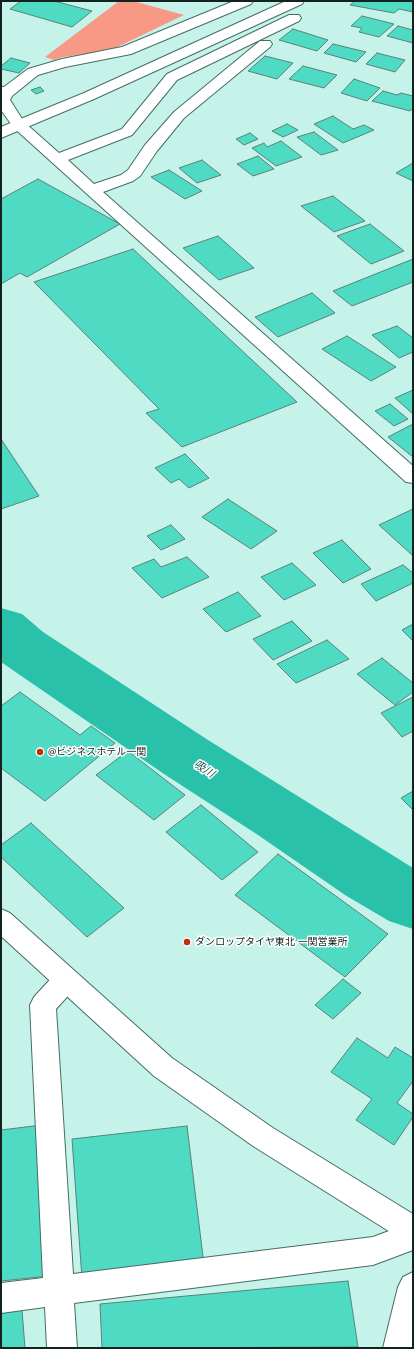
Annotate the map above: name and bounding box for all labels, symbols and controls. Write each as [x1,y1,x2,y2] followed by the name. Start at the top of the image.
[48,746,146,758] place label: @ビジネスホテル一関
[35,747,45,757] marker: @ビジネスホテル一関
[191,757,217,781] water label: 吸川
[195,936,347,948] place label: ダンロップタイヤ東北 一関営業所
[182,937,192,947] marker: ダンロップタイヤ東北 一関営業所

